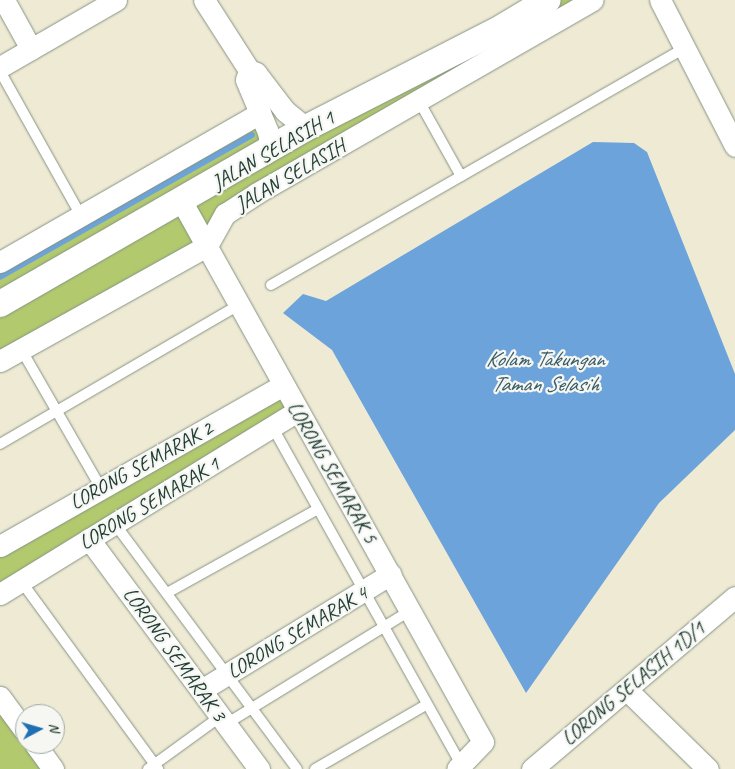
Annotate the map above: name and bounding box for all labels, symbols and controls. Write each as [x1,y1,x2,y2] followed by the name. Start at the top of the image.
[207,105,339,195] street label: JALAN SELASIH 1
[231,133,349,217] street label: JALAN SELASIH
[485,346,605,398] water label: Kolam Takungan Taman Selasih
[282,397,384,547] street label: LORONG SEMARAK 5
[65,415,217,515] street label: LORONG SEMARAK 2
[74,451,224,555] street label: LORONG SEMARAK 1
[222,580,372,684] street label: LORONG SEMARAK 4
[118,582,232,726] street label: LORONG SEMARAK 3
[556,616,710,750] street label: LORONG SELASIH 1D/1
[15,704,65,754] north arrow
[46,722,63,733] text: N

